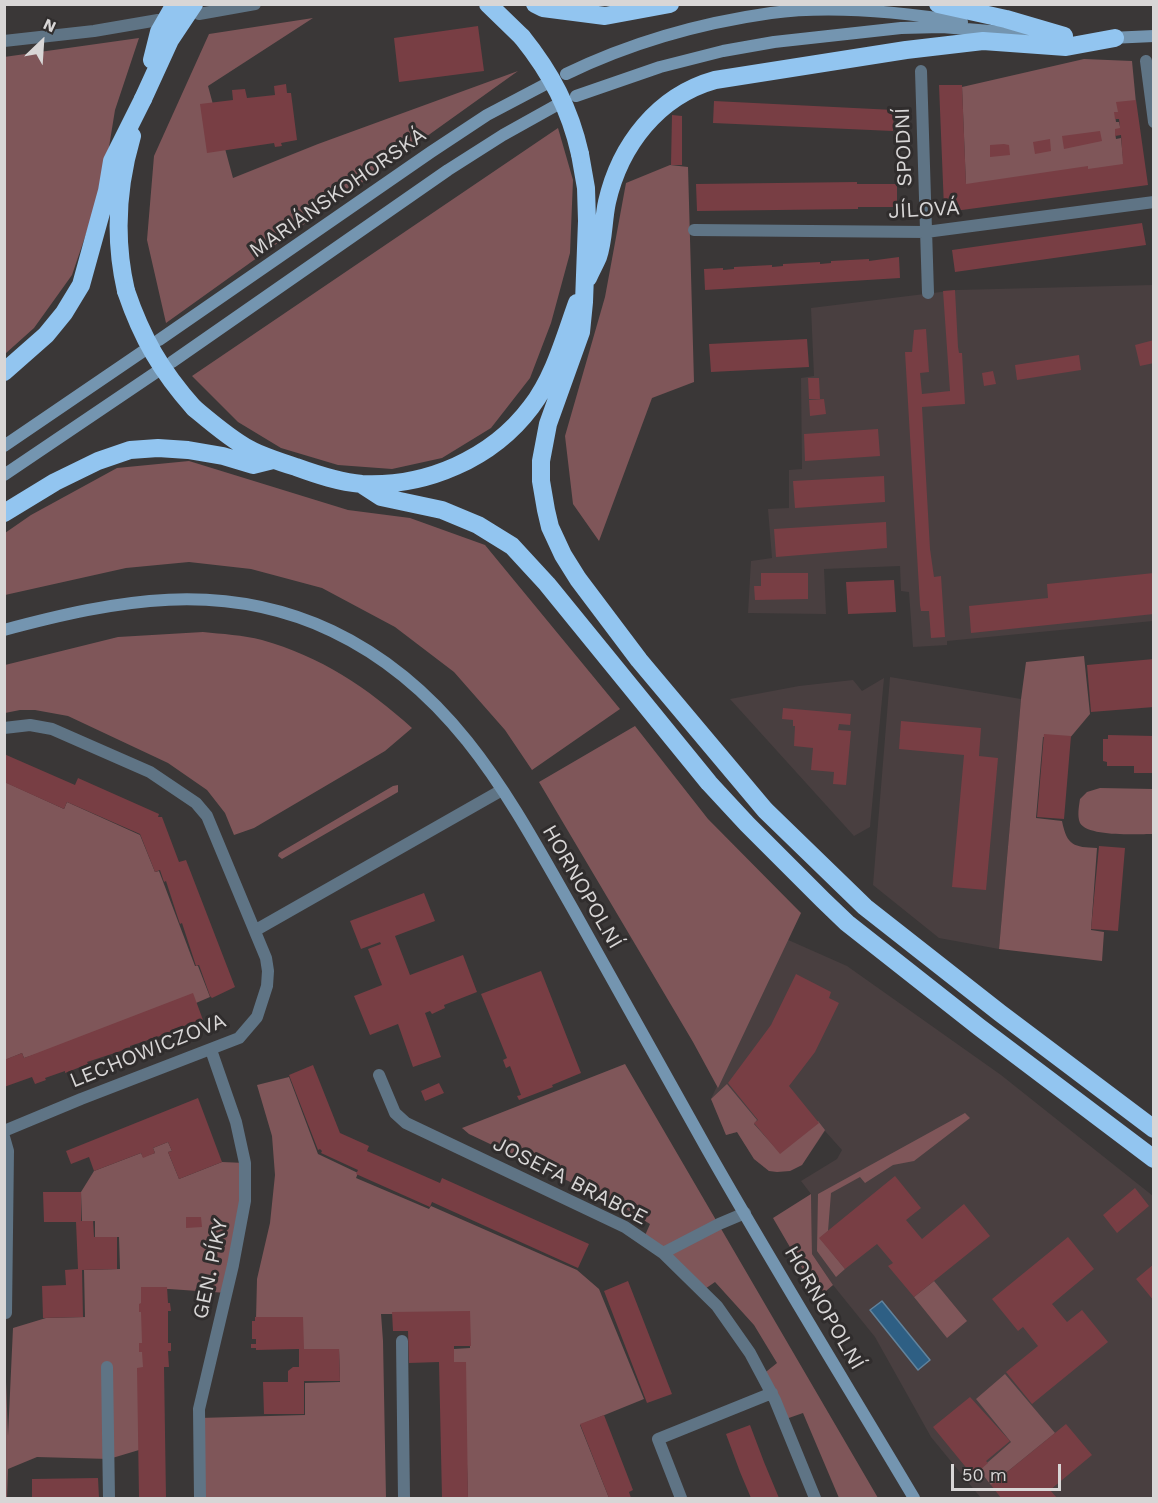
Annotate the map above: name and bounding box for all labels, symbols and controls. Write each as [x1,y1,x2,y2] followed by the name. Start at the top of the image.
[12,12,72,72] north arrow
[40,14,59,36] text: N
[890,107,918,187] street label: SPODNÍ
[245,123,431,263] street label: MARIÁNSKOHORSKÁ
[888,196,960,224] street label: JÍLOVÁ
[536,821,628,953] street label: HORNOPOLNÍ
[66,1008,230,1094] street label: LECHOWICZOVA
[489,1131,651,1231] street label: JOSEFA BRABCE
[188,1217,234,1321] street label: GEN. PÍKY
[778,1242,870,1374] street label: HORNOPOLNÍ
[954,1452,1064,1490] scale bar
[962,1464,1007,1485] text: 50 m

